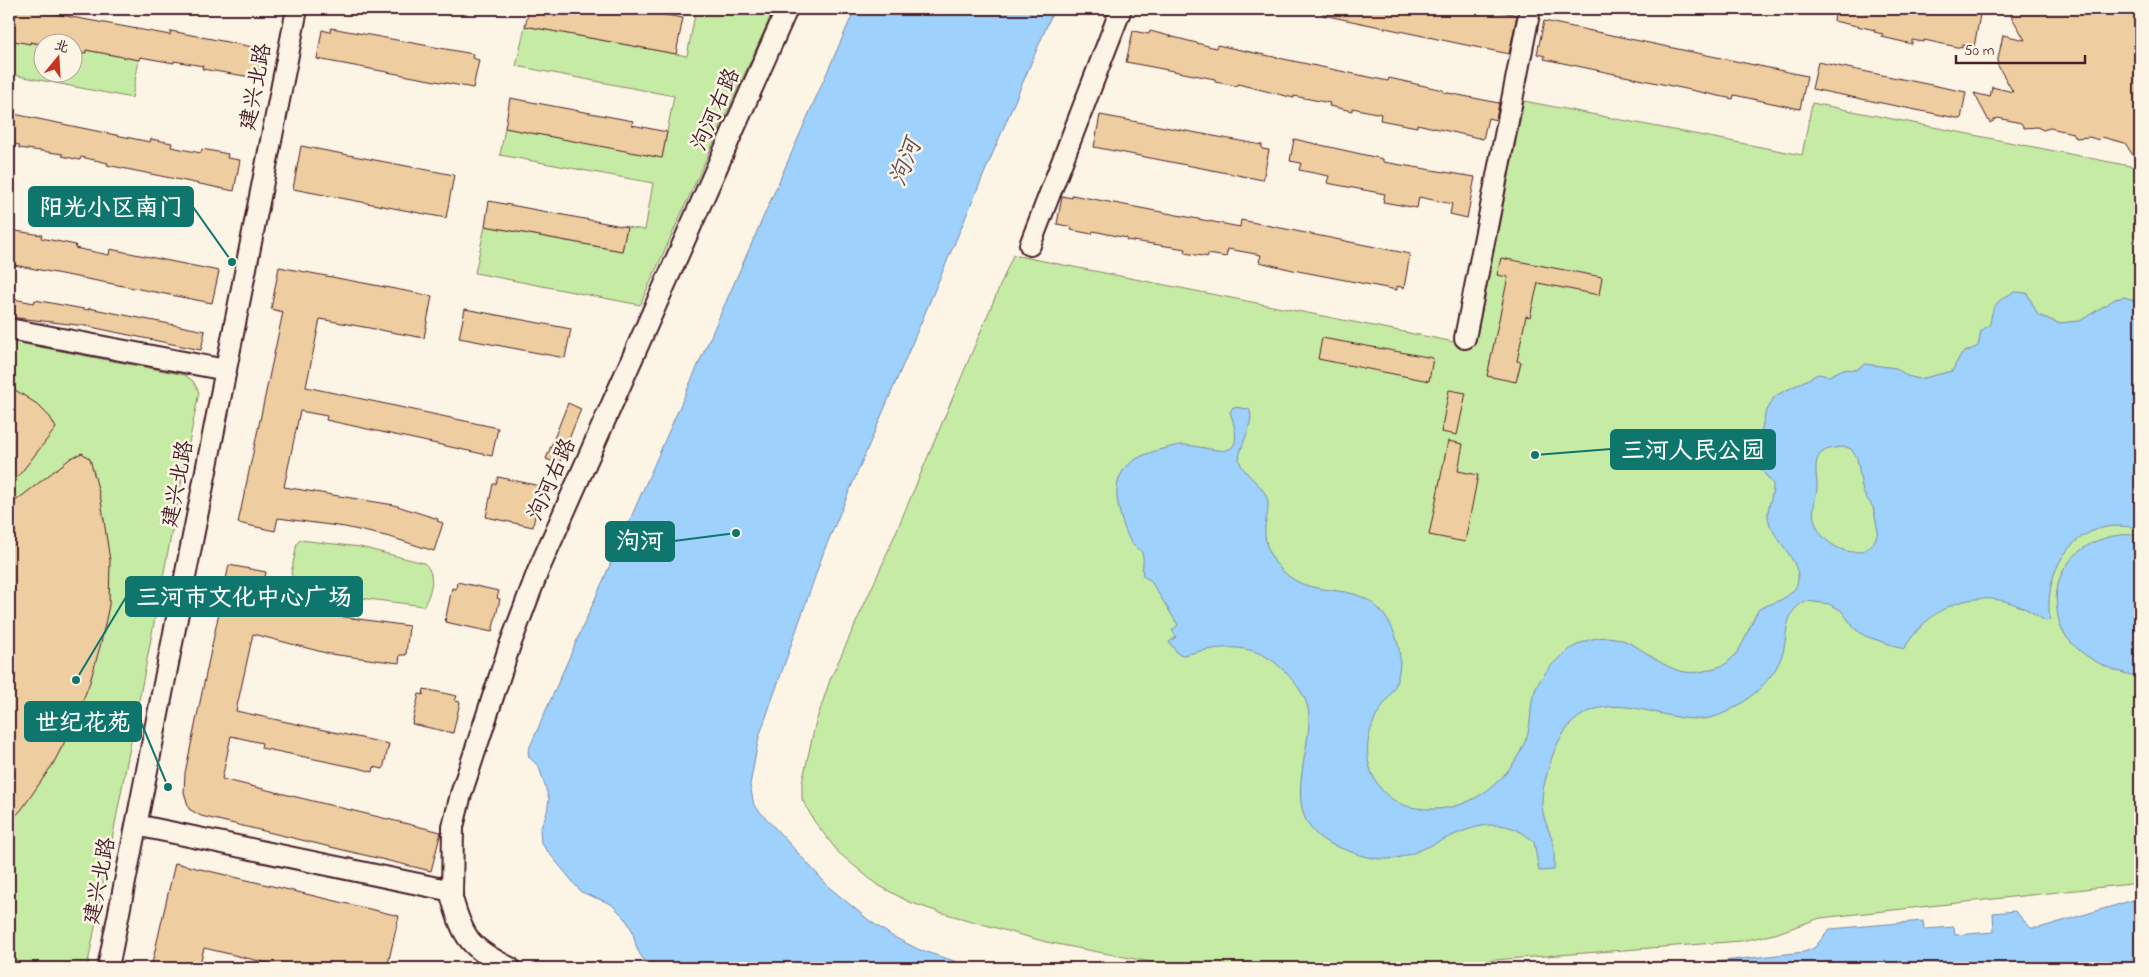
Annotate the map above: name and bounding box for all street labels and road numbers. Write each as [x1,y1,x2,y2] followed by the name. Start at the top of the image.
[233,41,281,133] street label: 建兴北路
[684,63,750,157] street label: 泃河右路
[520,433,586,527] street label: 泃河右路
[155,438,203,530] street label: 建兴北路
[77,835,125,927] street label: 建兴北路

